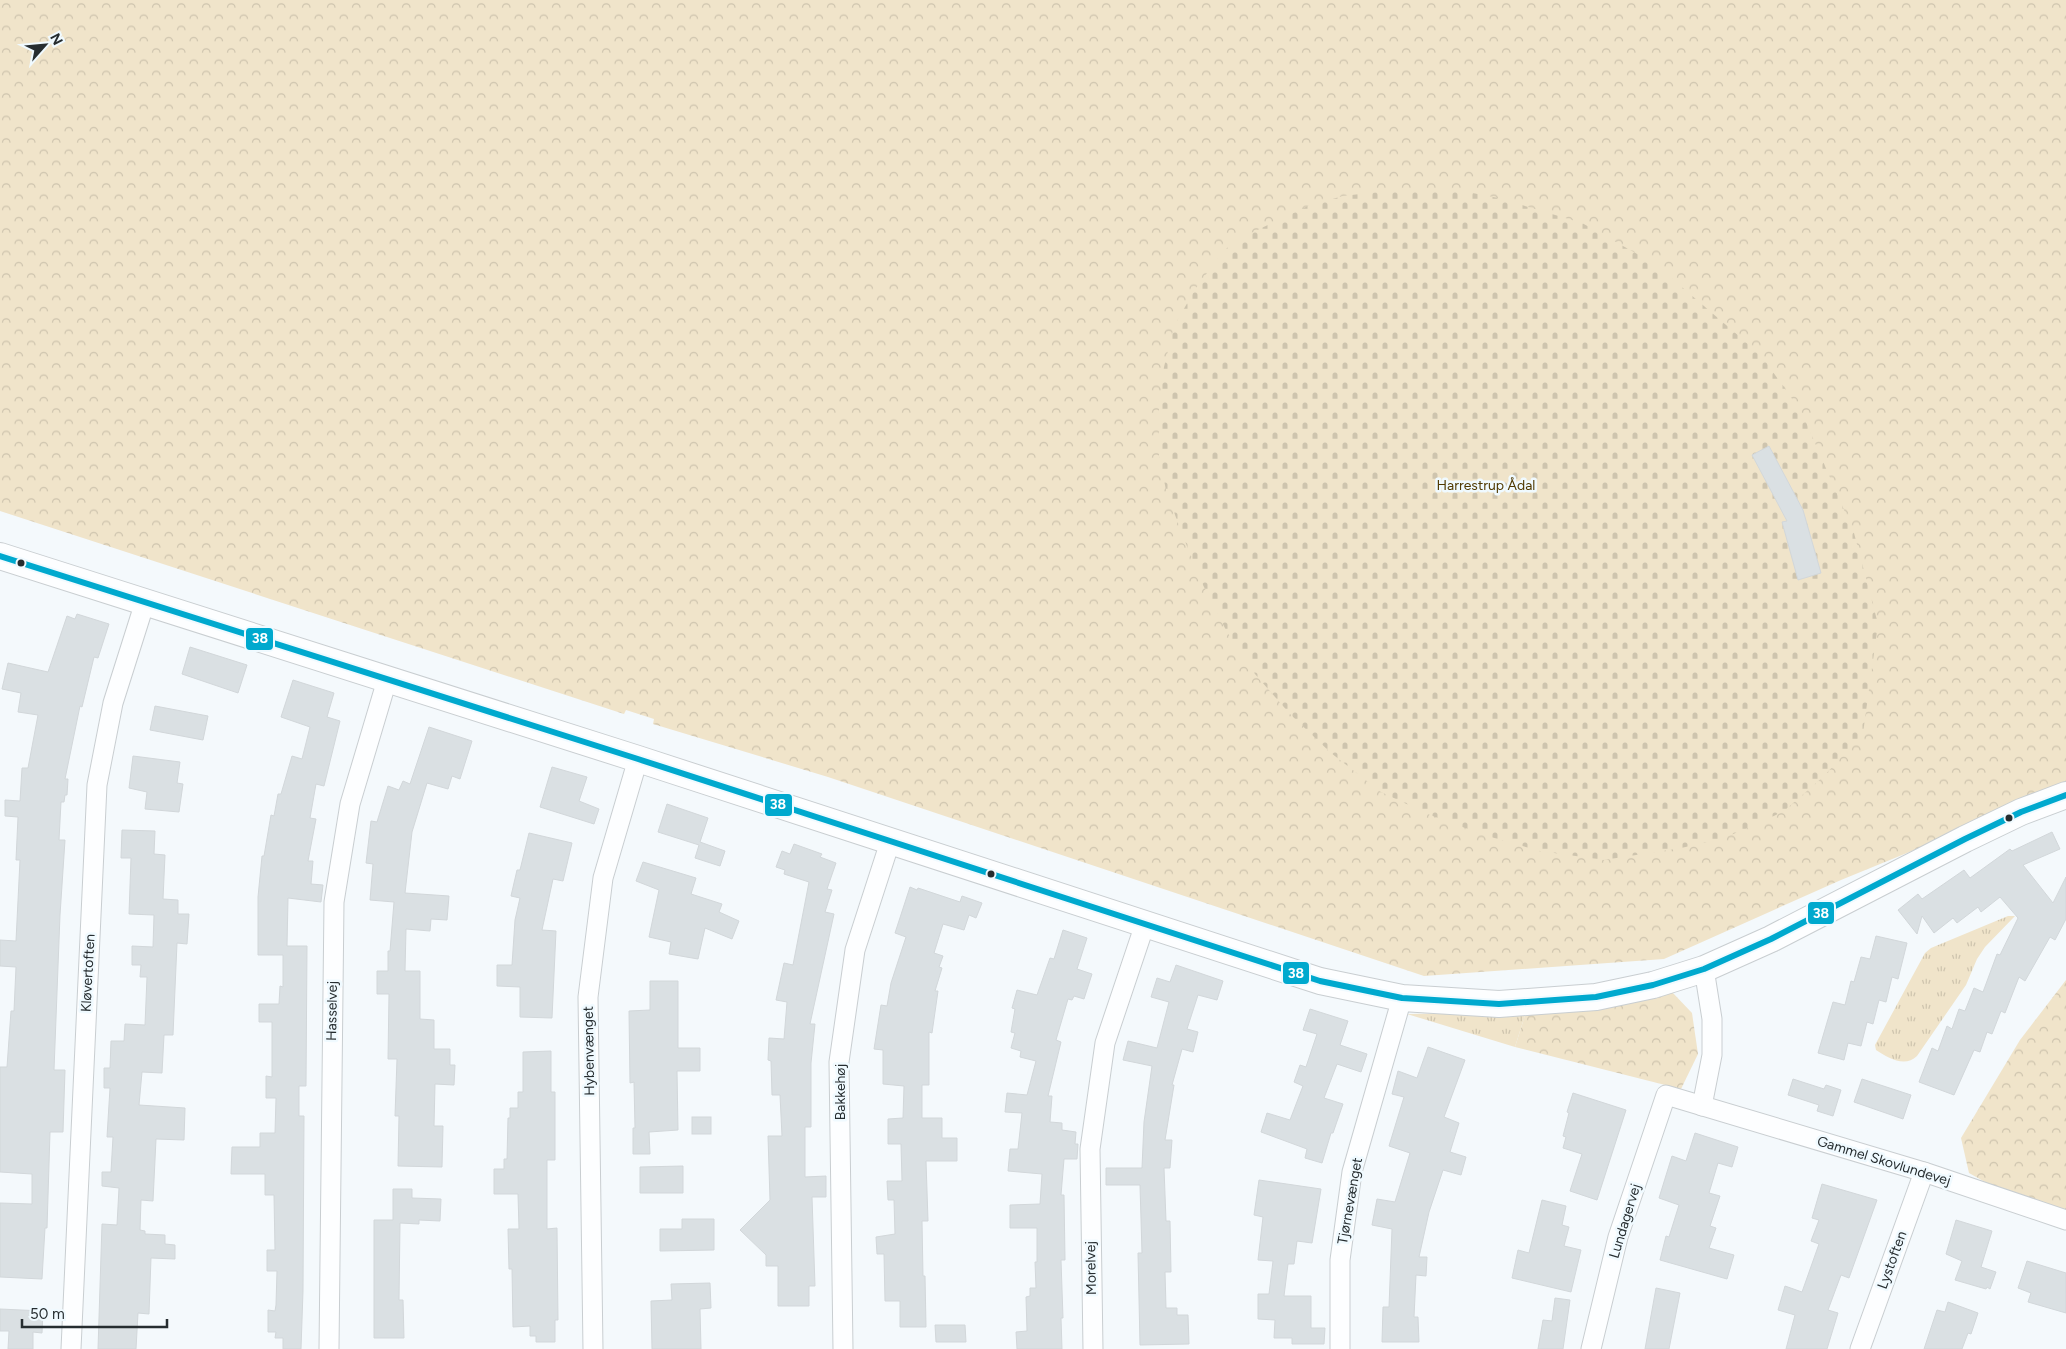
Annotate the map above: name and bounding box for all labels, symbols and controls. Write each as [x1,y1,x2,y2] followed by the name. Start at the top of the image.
[20,20,70,70] north arrow
[46,31,66,48] text: N
[1437,477,1535,494] park label: Harrestrup Ådal
[16,558,26,568] unlabelled marker
[245,627,274,651] line badge: 38
[252,630,268,647] text: 38
[764,793,793,817] line badge: 38
[770,796,786,813] text: 38
[2004,813,2014,823] unlabelled marker
[986,869,996,879] unlabelled marker
[1807,901,1835,925] line badge: 38
[1813,905,1829,922] text: 38
[77,933,99,1013] street label: Kløvertoften
[1282,961,1310,985] line badge: 38
[1288,965,1304,982] text: 38
[323,981,341,1041] street label: Hasselvej
[580,1006,598,1096] street label: Hybenvænget
[832,1064,849,1120] street label: Bakkehøj
[1815,1133,1953,1189] street label: Gammel Skovlundevej
[1334,1156,1366,1246] street label: Tjørnevænget
[1606,1182,1644,1260] street label: Lundagervej
[1874,1229,1910,1291] street label: Lystoften
[1082,1241,1100,1295] street label: Morelvej
[22,1296,168,1328] scale bar
[30,1305,65,1323] text: 50 m

